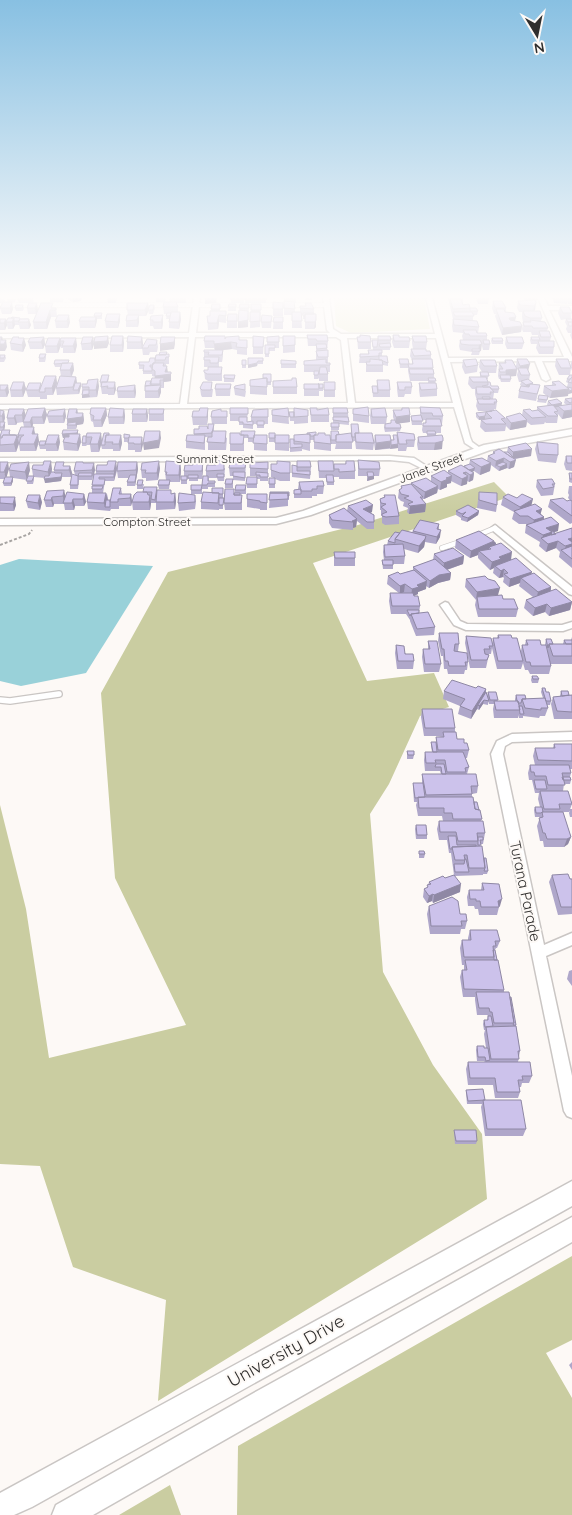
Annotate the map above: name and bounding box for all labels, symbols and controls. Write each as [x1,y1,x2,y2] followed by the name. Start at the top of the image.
[512,10,562,60] north arrow
[533,38,546,58] text: N
[396,449,465,486] street label: Janet Street
[176,451,254,466] street label: Summit Street
[103,514,191,529] street label: Compton Street
[506,839,545,943] street label: Turana Parade
[223,1309,348,1392] street label: University Drive

